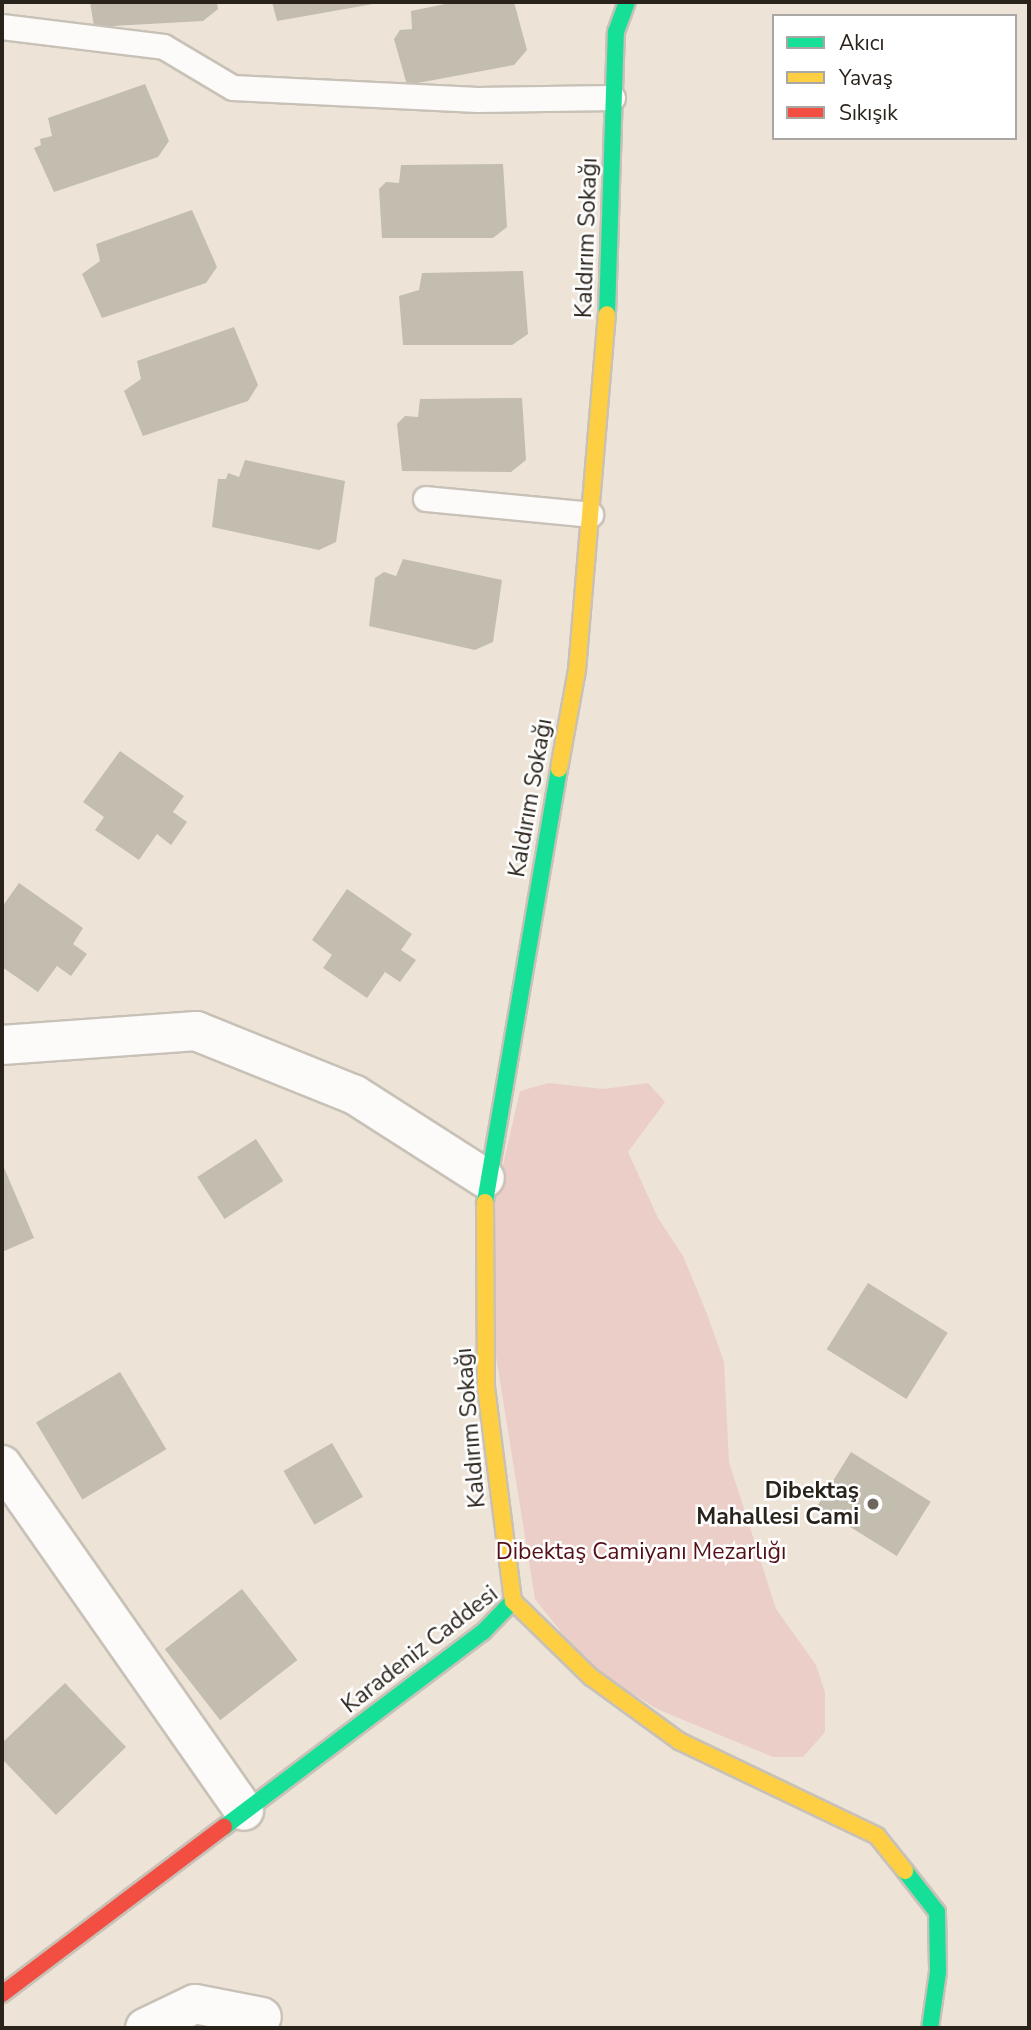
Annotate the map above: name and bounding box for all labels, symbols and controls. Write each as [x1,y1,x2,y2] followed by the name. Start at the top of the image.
[772,14,1017,140] legend
[839,29,884,57] text: Akıcı
[839,64,893,92] text: Yavaş
[839,99,898,127] text: Sıkışık
[570,157,604,319] street label: Kaldırım Sokağı
[503,717,559,879] street label: Kaldırım Sokağı
[450,1347,492,1509] street label: Kaldırım Sokağı
[696,1477,859,1531] place label: Dibektaş Mahallesi Cami
[865,1496,881,1512] marker: Dibektaş Mahallesi Cami
[496,1538,786,1566] park label: Dibektaş Camiyanı Mezarlığı
[337,1581,503,1719] street label: Karadeniz Caddesi

